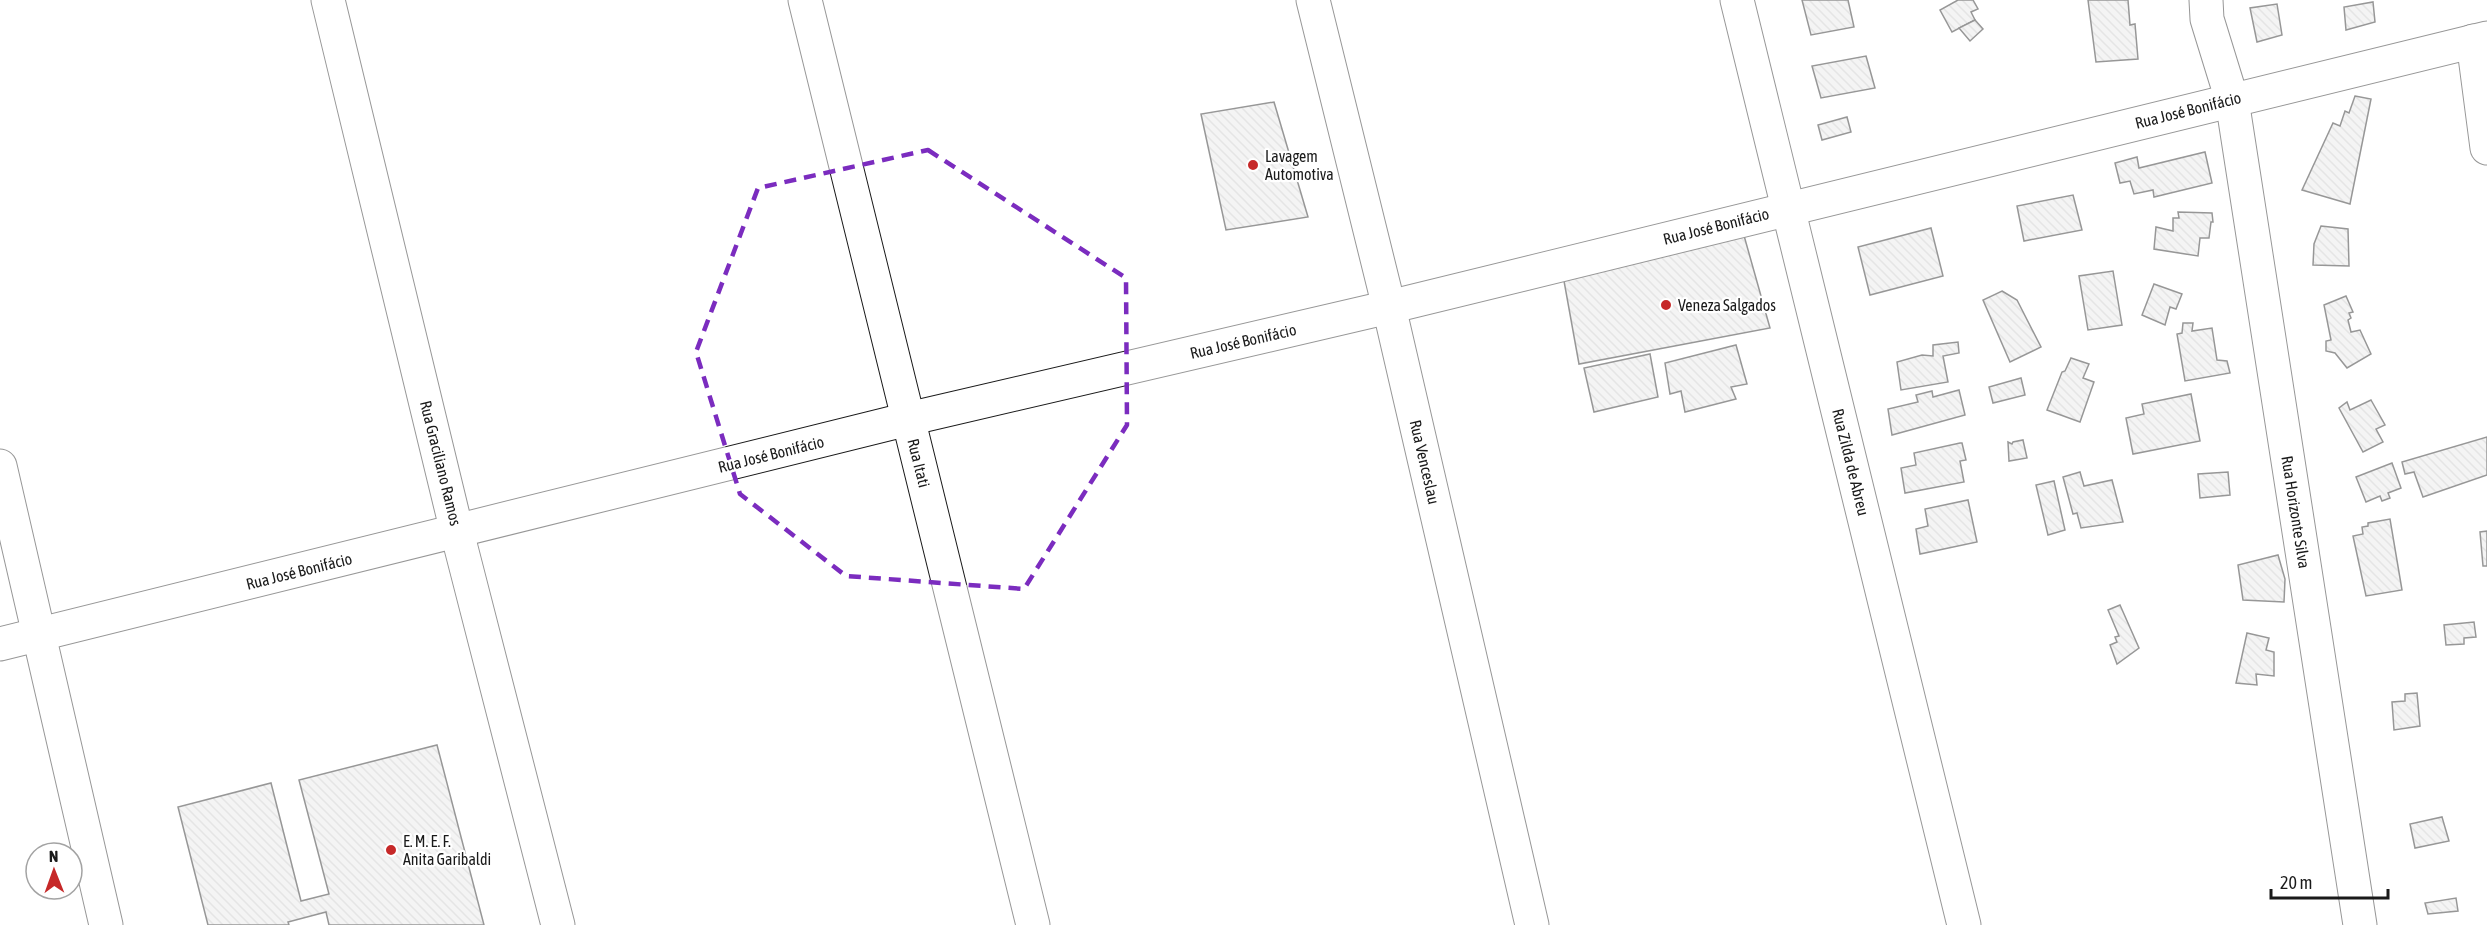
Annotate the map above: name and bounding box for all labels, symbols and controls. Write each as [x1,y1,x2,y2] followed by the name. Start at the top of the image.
[2133,88,2243,132] street label: Rua José Bonifácio
[1265,147,1334,183] place label: Lavagem Automotiva
[1246,158,1260,172] marker: Lavagem Automotiva
[1661,204,1771,248] street label: Rua José Bonifácio
[1678,296,1776,315] place label: Veneza Salgados
[1659,298,1673,312] marker: Veneza Salgados
[1188,320,1298,362] street label: Rua José Bonifácio
[417,399,465,528] street label: Rua Graciliano Ramos
[1829,407,1873,517] street label: Rua Zilda de Abreu
[1407,418,1443,506] street label: Rua Venceslau
[716,432,826,476] street label: Rua José Bonifácio
[904,437,934,489] street label: Rua Itati
[2278,454,2314,570] street label: Rua Horizonte Silva
[244,549,354,593] street label: Rua José Bonifácio
[403,832,491,868] place label: E. M. E. F. Anita Garibaldi
[24,841,84,901] north arrow
[384,843,398,857] marker: E. M. E. F. Anita Garibaldi
[49,847,59,865] text: N
[2271,862,2388,900] scale bar
[2280,872,2312,893] text: 20 m

